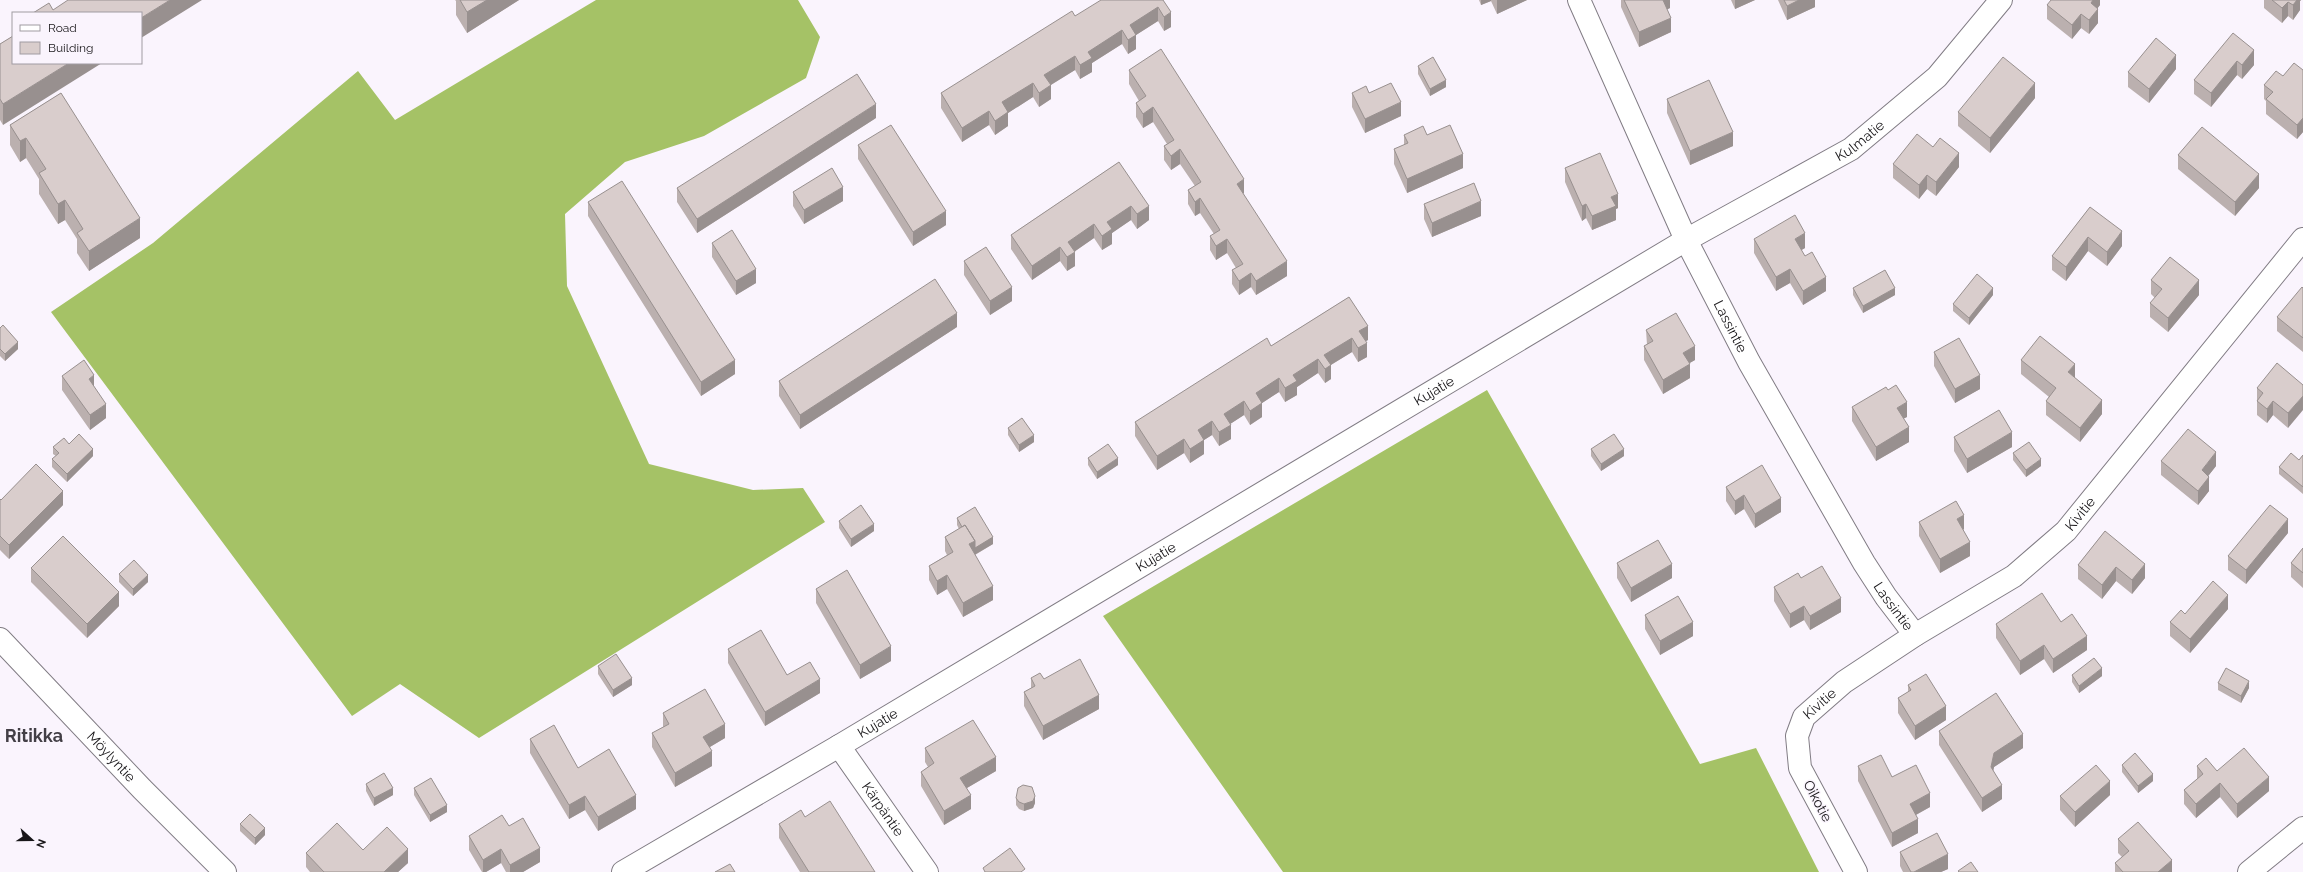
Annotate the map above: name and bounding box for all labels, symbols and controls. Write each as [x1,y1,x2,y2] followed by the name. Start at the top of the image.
[12,12,142,64] legend
[48,21,77,35] text: Road
[48,41,94,55] text: Building
[1832,117,1887,164] street label: Kulmatie
[1711,298,1751,355] street label: Lassintie
[1411,373,1457,409] street label: Kujatie
[2062,494,2098,534] street label: Kivitie
[1133,539,1179,575] street label: Kujatie
[1870,579,1917,634] street label: Lassintie
[1800,685,1839,722] street label: Kivitie
[855,705,900,741] street label: Kujatie
[5,725,63,746] district label: Ritikka
[84,728,139,785] street label: Möylyntie
[1800,777,1836,825] street label: Oikotie
[859,779,907,839] street label: Kärpäntie
[12,820,52,860] north arrow
[33,837,48,850] text: N

